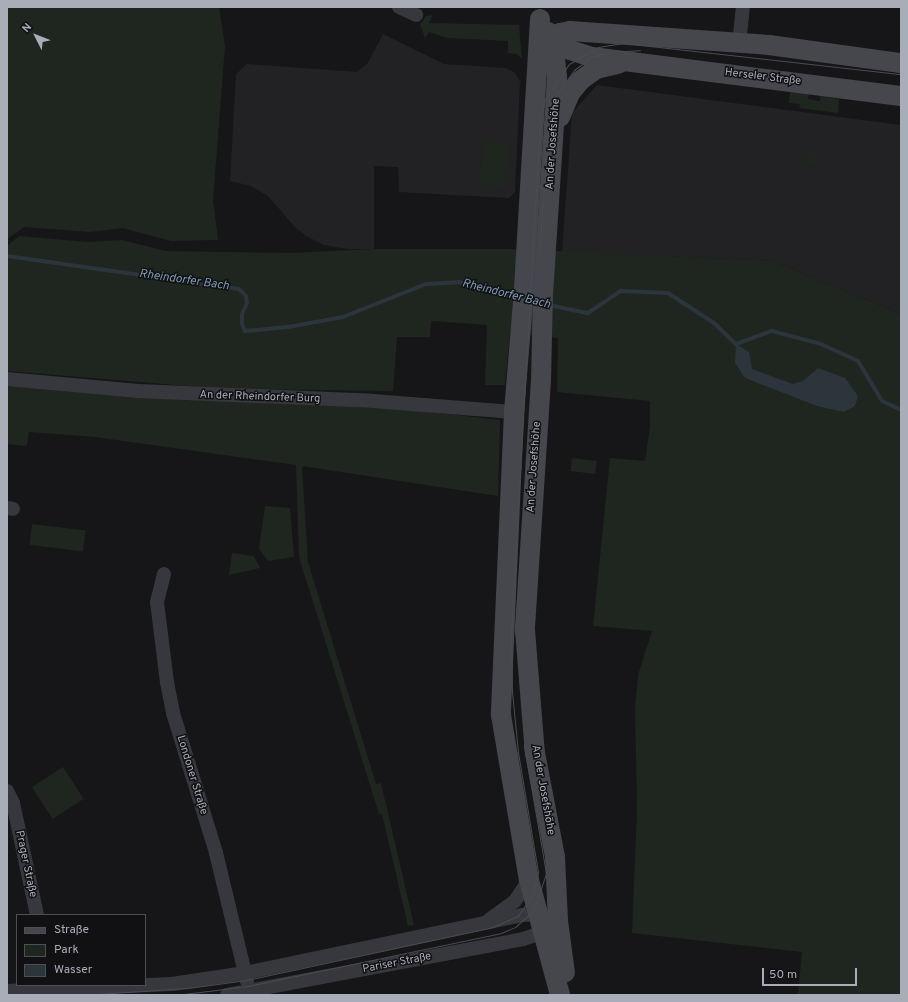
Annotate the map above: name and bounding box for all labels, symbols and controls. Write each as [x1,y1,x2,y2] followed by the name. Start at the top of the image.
[16,16,56,56] north arrow
[19,20,35,36] text: N
[724,66,802,88] street label: Herseler Straße
[543,98,563,190] street label: An der Josefshöhe
[138,268,230,294] water label: Rheindorfer Bach
[460,277,552,313] water label: Rheindorfer Bach
[199,388,321,406] street label: An der Rheindorfer Burg
[524,421,544,513] street label: An der Josefshöhe
[174,734,210,816] street label: Londoner Straße
[529,744,557,836] street label: An der Josefshöhe
[12,829,40,899] street label: Prager Straße
[16,914,146,986] legend
[54,922,89,938] text: Straße
[54,942,79,958] text: Park
[362,950,432,976] street label: Pariser Straße
[764,960,859,986] scale bar
[54,962,92,978] text: Wasser
[769,967,797,983] text: 50 m

